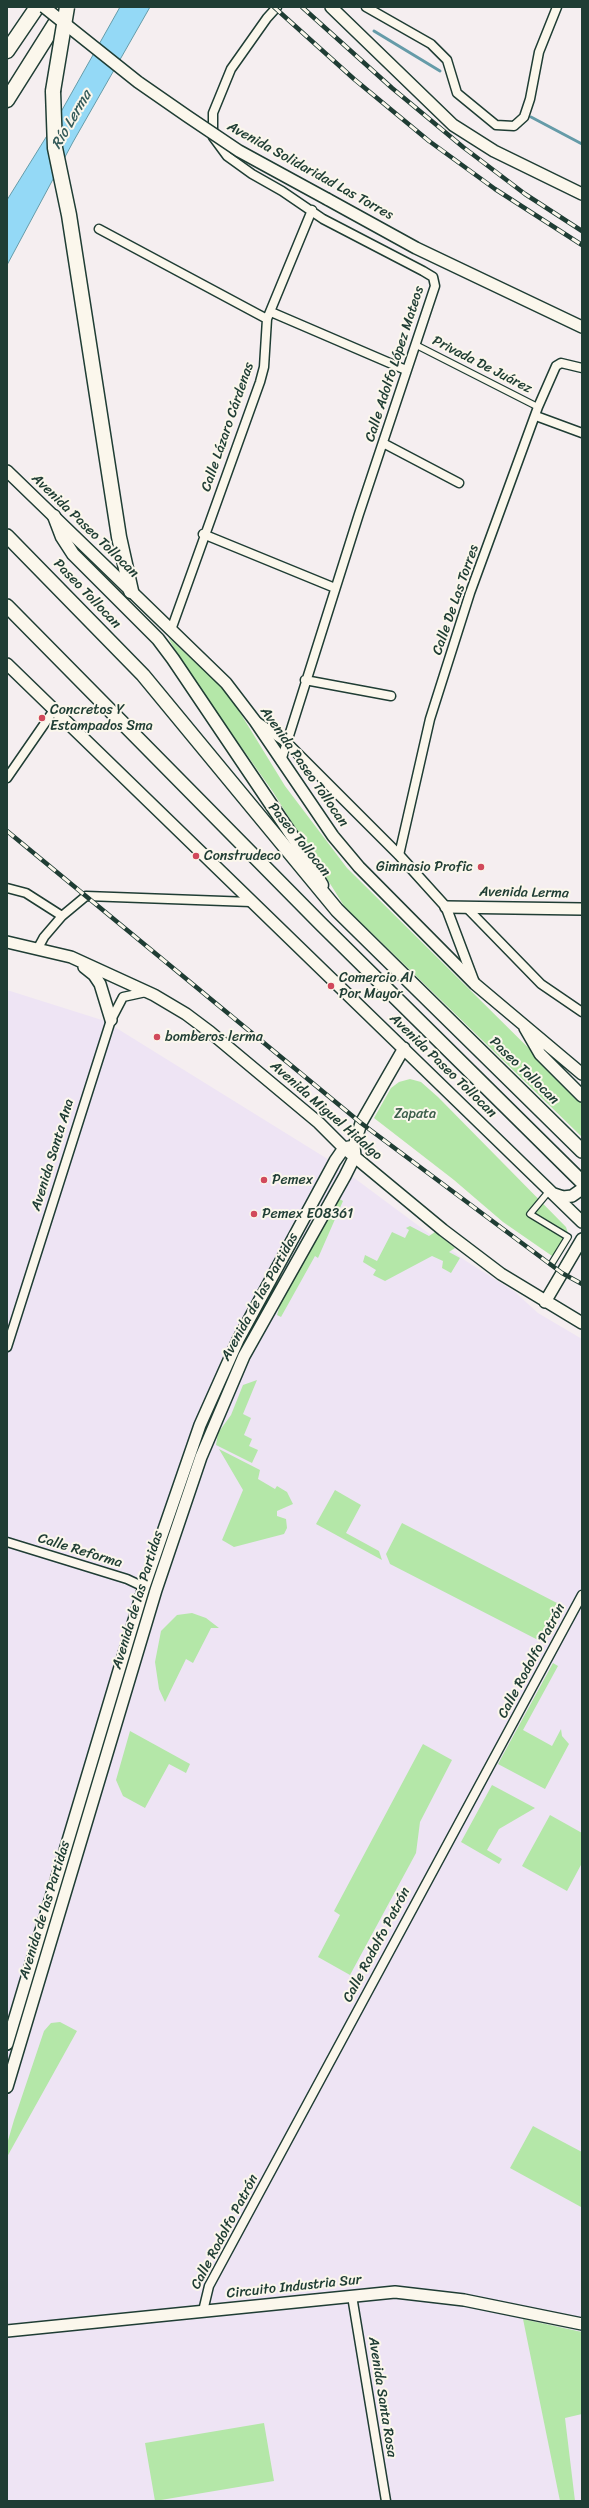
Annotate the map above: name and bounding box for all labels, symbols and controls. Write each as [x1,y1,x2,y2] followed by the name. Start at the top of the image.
[48,88,96,152] water label: Río Lerma
[224,118,396,224] street label: Avenida Solidaridad Las Torres
[362,284,428,444] street label: Calle Adolfo López Mateos
[429,333,535,397] street label: Privada De Juárez
[198,360,258,494] street label: Calle Lázaro Cárdenas
[28,471,142,581] street label: Avenida Paseo Tollocan
[429,543,483,657] street label: Calle De Las Torres
[50,556,124,632] street label: Paseo Tollocan
[50,702,153,734] place label: Concretos Y Estampados Sma
[256,704,352,830] street label: Avenida Paseo Tollocan
[37,713,47,723] marker: Concretos Y Estampados Sma
[264,800,334,880] street label: Paseo Tollocan
[204,848,281,864] place label: Construdeco
[191,851,201,861] marker: Construdeco
[376,859,473,875] place label: Gimnasio Profic
[476,862,486,872] marker: Gimnasio Profic
[479,884,569,902] street label: Avenida Lerma
[339,970,413,1002] place label: Comercio Al Por Mayor
[326,981,336,991] marker: Comercio Al Por Mayor
[386,1011,500,1121] street label: Avenida Paseo Tollocan
[165,1029,263,1045] place label: bomberos lerma
[152,1032,162,1042] marker: bomberos lerma
[486,1034,562,1108] street label: Paseo Tollocan
[267,1058,385,1164] street label: Avenida Miguel Hidalgo
[28,1097,78,1213] street label: Avenida Santa Ana
[394,1106,436,1122] park label: Zapata
[272,1172,313,1188] place label: Pemex
[259,1175,269,1185] marker: Pemex
[262,1206,353,1222] place label: Pemex E08361
[249,1209,259,1219] marker: Pemex E08361
[218,1230,302,1364] street label: Avenida de las Partidas
[109,1529,167,1671] street label: Avenida de las Partidas
[36,1530,124,1572] street label: Calle Reforma
[495,1601,569,1721] street label: Calle Rodolfo Patrón
[16,1839,74,1981] street label: Avenida de las Partidas
[340,1885,414,2005] street label: Calle Rodolfo Patrón
[188,2172,262,2292] street label: Calle Rodolfo Patrón
[226,2272,362,2302] street label: Circuito Industria Sur
[364,2336,400,2458] street label: Avenida Santa Rosa

